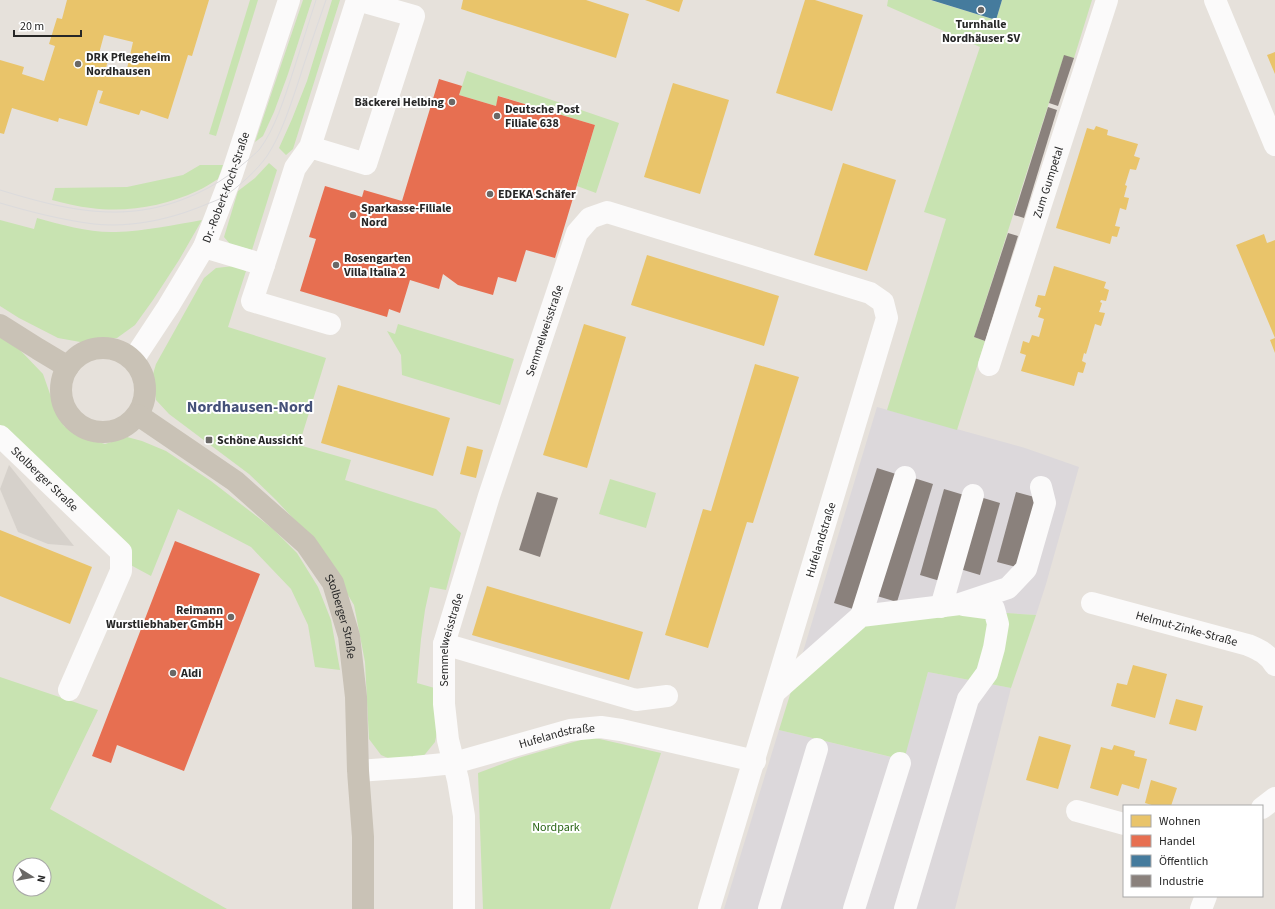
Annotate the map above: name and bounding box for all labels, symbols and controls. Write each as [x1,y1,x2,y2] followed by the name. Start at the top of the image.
[976,5,986,15] marker: Turnhalle Nordhäuser SV
[14,12,81,38] scale bar
[942,16,1020,47] place label: Turnhalle Nordhäuser SV
[20,18,44,35] text: 20 m
[86,49,171,80] place label: DRK Pflegeheim Nordhausen
[73,59,83,69] marker: DRK Pflegeheim Nordhausen
[355,94,445,111] place label: Bäckerei Helbing
[447,97,457,107] marker: Bäckerei Helbing
[505,101,580,132] place label: Deutsche Post Filiale 638
[492,111,502,121] marker: Deutsche Post Filiale 638
[198,130,254,245] street label: Dr.-Robert-Koch-Straße
[1029,144,1068,220] street label: Zum Gumpetal
[498,186,576,203] place label: EDEKA Schäfer
[485,189,495,199] marker: EDEKA Schäfer
[361,200,452,231] place label: Sparkasse-Filiale Nord
[348,210,358,220] marker: Sparkasse-Filiale Nord
[343,250,411,281] place label: Rosengarten Villa Italia 2
[331,260,341,270] marker: Rosengarten Villa Italia 2
[521,283,568,379] street label: Semmelweisstraße
[187,396,313,418] district label: Nordhausen-Nord
[217,432,303,449] place label: Schöne Aussicht
[204,435,214,445] marker: Schöne Aussicht
[7,442,82,515] street label: Stolberger Straße
[802,500,840,580] street label: Hufelandstraße
[321,570,360,660] street label: Stolberger Straße
[435,591,468,687] street label: Semmelweisstraße
[106,602,223,633] place label: Reimann Wurstliebhaber GmbH
[1134,607,1240,650] street label: Helmut-Zinke-Straße
[226,612,236,622] marker: Reimann Wurstliebhaber GmbH
[180,665,202,682] place label: Aldi
[168,668,178,678] marker: Aldi
[517,719,596,753] street label: Hufelandstraße
[1123,805,1263,897] legend
[1159,813,1201,830] text: Wohnen
[532,819,580,836] park label: Nordpark
[1159,833,1195,850] text: Handel
[1159,853,1208,870] text: Öffentlich
[12,857,52,897] north arrow
[1159,873,1204,890] text: Industrie
[33,874,49,884] text: N

